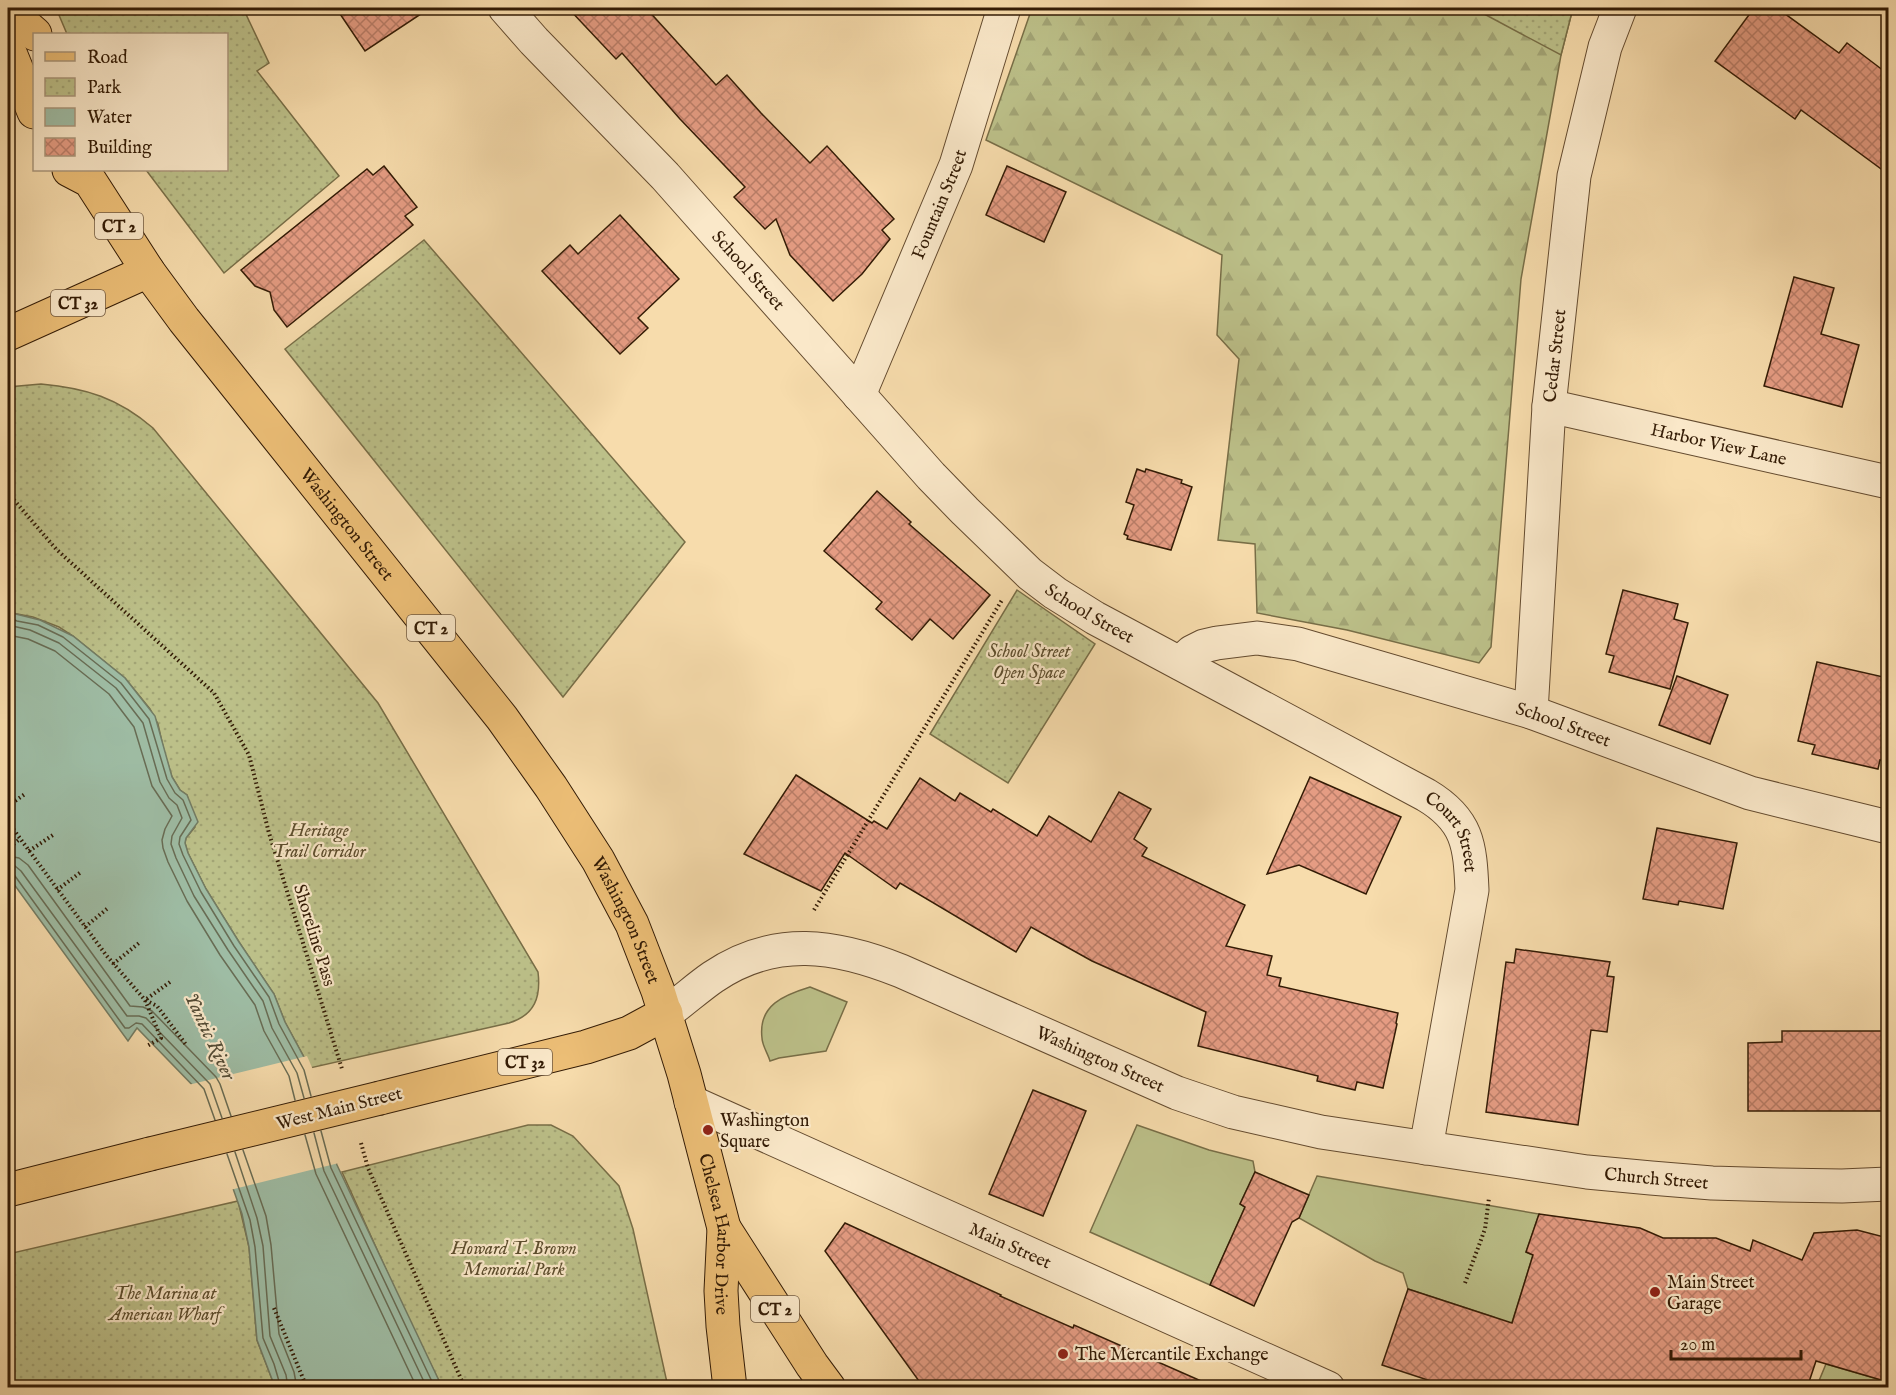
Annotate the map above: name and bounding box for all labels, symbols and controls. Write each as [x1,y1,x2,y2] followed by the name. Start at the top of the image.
[33,33,228,171] legend
[87,47,128,70] text: Road
[87,77,122,100] text: Park
[87,107,132,130] text: Water
[87,137,152,160] text: Building
[908,147,973,263] street label: Fountain Street
[95,213,143,239] road number: CT 2
[706,226,789,316] street label: School Street
[51,290,105,316] road number: CT 32
[1539,308,1572,404] street label: Cedar Street
[1648,419,1789,472] street label: Harbor View Lane
[294,464,398,586] street label: Washington Street
[1040,579,1138,650] street label: School Street
[407,615,455,641] road number: CT 2
[988,641,1071,685] park label: School Street Open Space
[1513,698,1613,753] street label: School Street
[1420,787,1481,873] street label: Court Street
[272,820,367,864] park label: Heritage Trail Corridor
[585,853,664,988] street label: Washington Street
[287,882,340,989] street label: Shoreline Pass
[178,989,241,1086] water label: Yantic River
[1032,1022,1167,1099] street label: Washington Street
[498,1049,552,1075] road number: CT 32
[274,1083,405,1136] street label: West Main Street
[720,1110,810,1154] place label: Washington Square
[701,1123,715,1137] marker: Washington Square
[692,1151,734,1316] street label: Chelsea Harbor Drive
[1603,1164,1709,1196] street label: Church Street
[965,1218,1054,1275] street label: Main Street
[450,1238,577,1282] park label: Howard T. Brown Memorial Park
[1667,1272,1755,1316] place label: Main Street Garage
[107,1283,226,1327] park label: The Marina at American Wharf
[1648,1285,1662,1299] marker: Main Street Garage
[751,1296,799,1322] road number: CT 2
[1671,1323,1802,1361] scale bar
[1680,1334,1715,1357] text: 20 m
[1075,1344,1268,1367] place label: The Mercantile Exchange
[1056,1347,1070,1361] marker: The Mercantile Exchange

